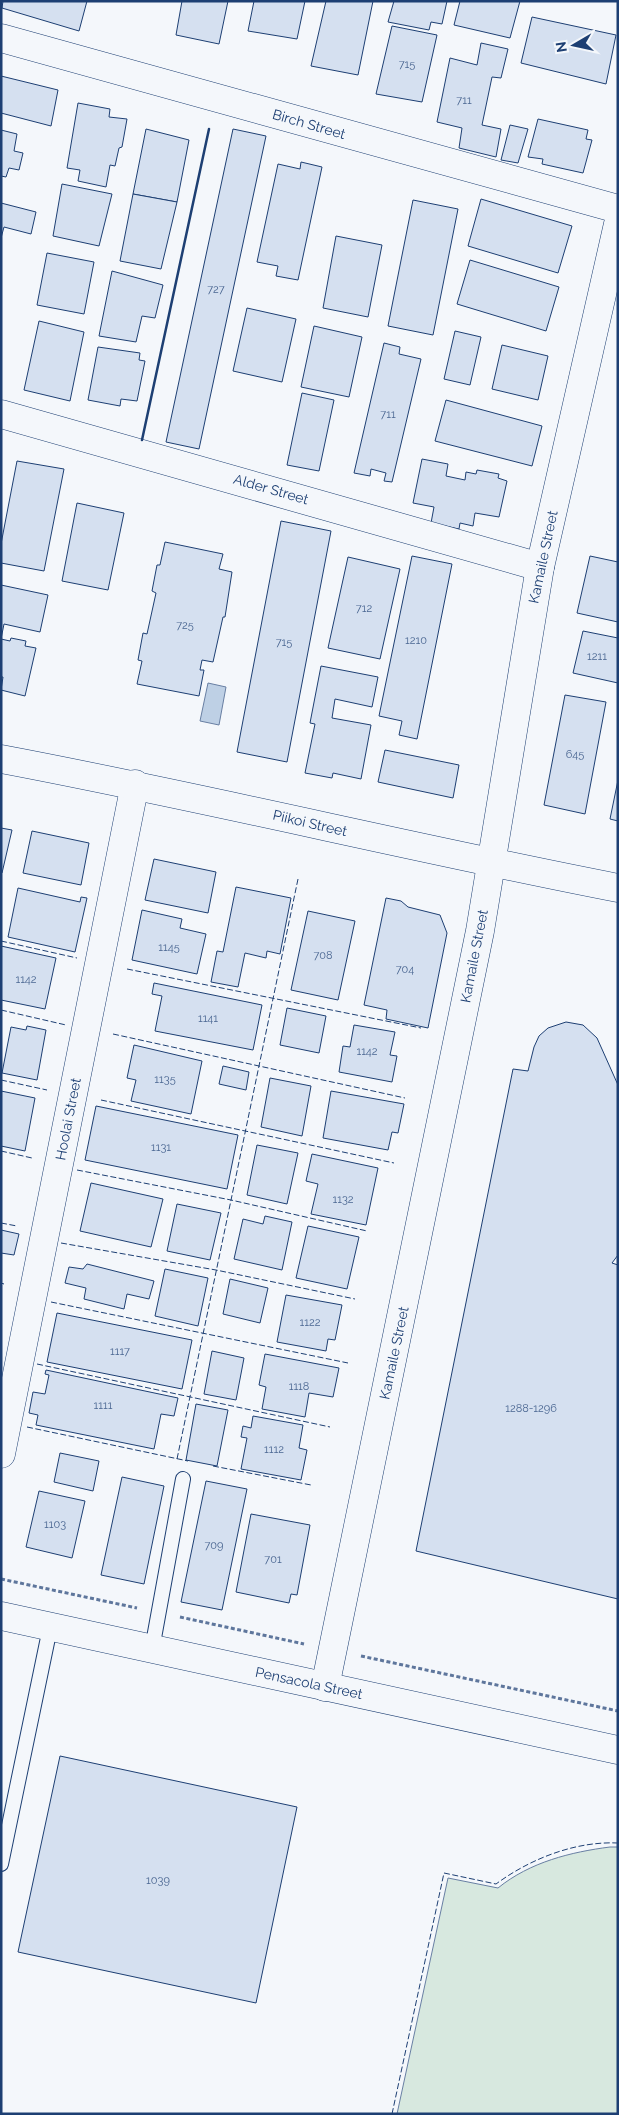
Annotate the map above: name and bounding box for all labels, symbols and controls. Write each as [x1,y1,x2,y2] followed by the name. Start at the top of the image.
[549,20,599,70] north arrow
[552,41,570,54] text: N
[399,58,415,71] house number: 715
[456,94,472,107] house number: 711
[271,106,348,142] street label: Birch Street
[207,283,225,296] house number: 727
[380,408,396,421] house number: 711
[232,471,311,507] street label: Alder Street
[525,509,561,605] street label: Kamaile Street
[356,602,372,615] house number: 712
[176,619,194,632] house number: 725
[405,634,427,647] house number: 1210
[276,636,292,649] house number: 715
[587,650,607,663] house number: 1211
[566,748,584,761] house number: 645
[271,807,349,839] street label: Piikoi Street
[457,908,491,1004] street label: Kamaile Street
[158,941,180,954] house number: 1145
[313,949,333,962] house number: 708
[396,963,414,976] house number: 704
[15,973,37,986] house number: 1142
[198,1012,218,1025] house number: 1141
[356,1045,378,1058] house number: 1142
[154,1073,176,1086] house number: 1135
[52,1076,84,1162] street label: Hoolai Street
[151,1141,171,1154] house number: 1131
[332,1193,354,1206] house number: 1132
[376,1305,412,1401] street label: Kamaile Street
[300,1316,321,1329] house number: 1122
[110,1345,130,1358] house number: 1117
[289,1380,309,1393] house number: 1118
[94,1399,113,1412] house number: 1111
[505,1402,557,1415] house number: 1288-1296
[264,1443,284,1456] house number: 1112
[44,1518,66,1531] house number: 1103
[204,1539,224,1552] house number: 709
[264,1553,282,1566] house number: 701
[254,1664,364,1702] street label: Pensacola Street
[146,1874,170,1887] house number: 1039

